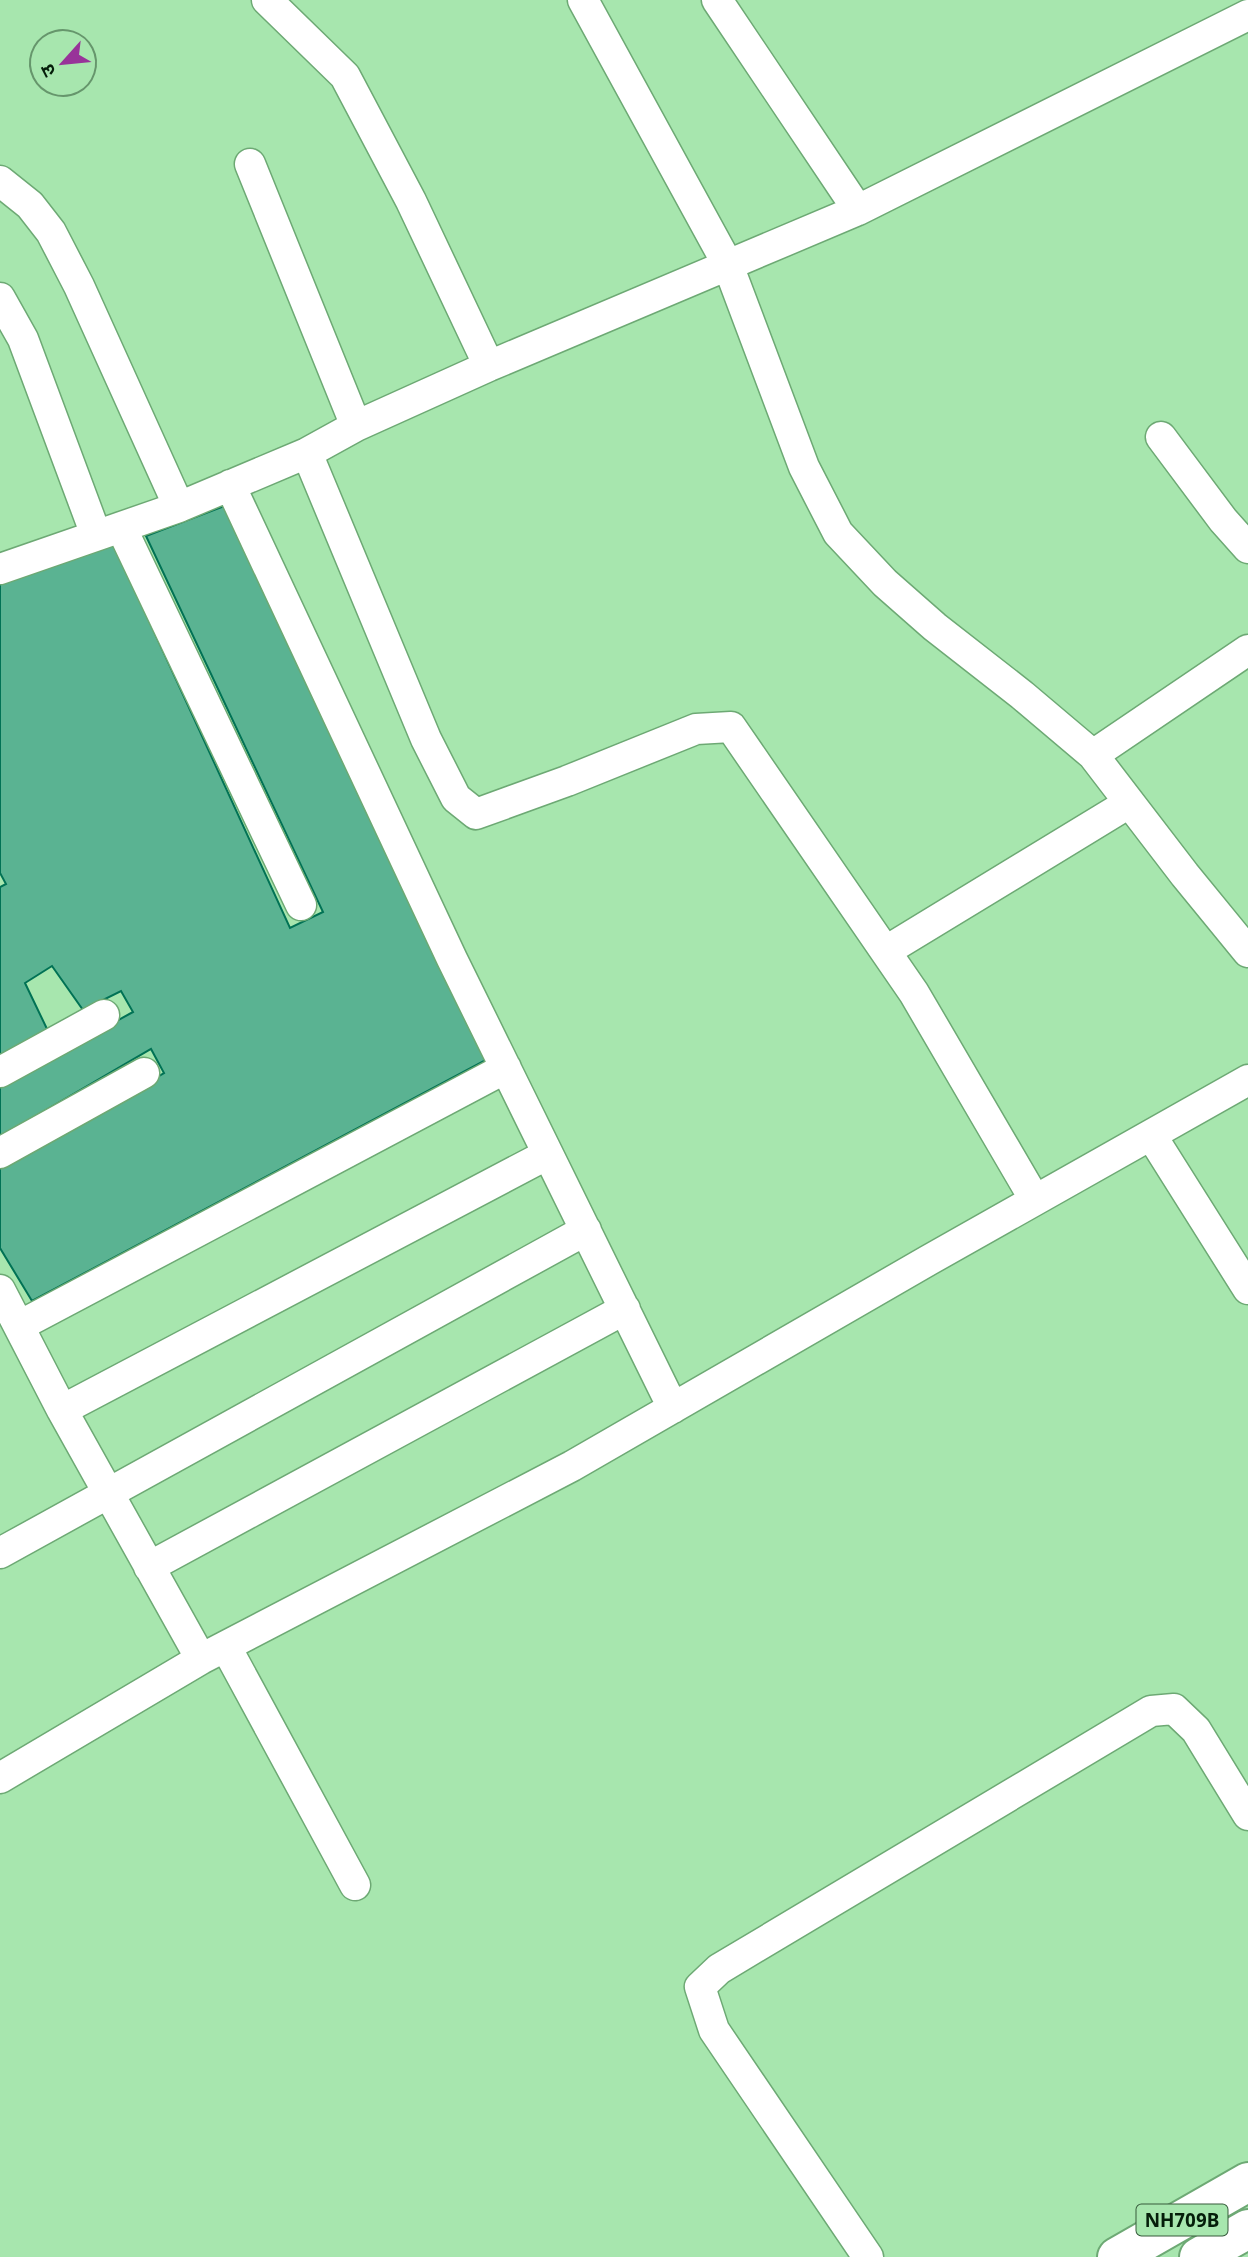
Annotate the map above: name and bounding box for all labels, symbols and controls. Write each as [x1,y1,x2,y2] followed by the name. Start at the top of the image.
[28,28,98,98] north arrow
[36,58,64,80] text: उ
[1136,2204,1228,2236] road number: NH709B

